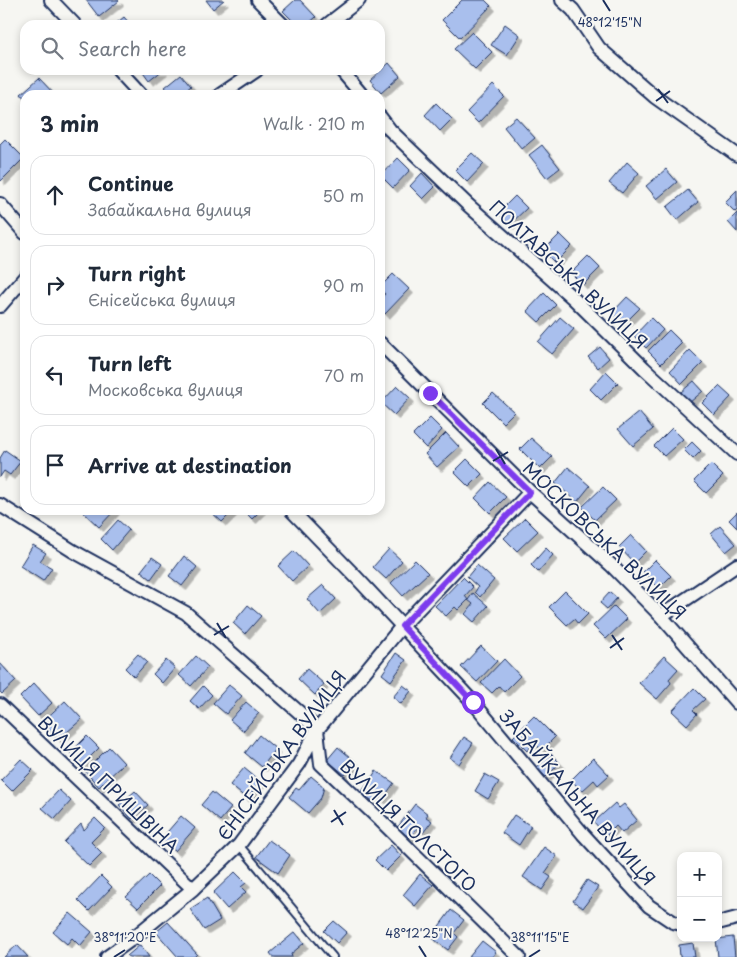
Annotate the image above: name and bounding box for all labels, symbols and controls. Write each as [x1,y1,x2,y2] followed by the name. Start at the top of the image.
[578,13,642,31] text: 48°12'15"N
[20,20,385,75] search box
[38,34,66,62] icon: search
[78,34,187,62] text: Search here
[40,107,99,139] text: 3 min
[263,111,365,135] text: Walk · 210 m
[88,169,174,197] text: Continue
[41,181,69,209] icon: ahead
[323,183,364,207] text: 50 m
[484,193,654,355] street label: ПОЛТАВСЬКА ВУЛИЦЯ
[88,197,252,221] text: Забайкальна вулиця
[88,259,186,287] text: Turn right
[41,271,69,299] icon: right
[323,273,364,297] text: 90 m
[88,287,236,311] text: Єнісейська вулиця
[88,349,172,377] text: Turn left
[41,361,69,389] icon: left
[324,363,364,387] text: 70 m
[88,377,244,401] text: Московська вулиця
[419,382,442,405] route end
[41,451,69,479] icon: arrive
[88,451,292,479] text: Arrive at destination
[517,455,693,625] street label: МОСКОВСЬКА ВУЛИЦЯ
[210,664,352,846] street label: ЄНІСЕЙСЬКА ВУЛИЦЯ
[462,691,485,714] route start
[494,703,662,891] street label: ЗАБАЙКАЛЬНА ВУЛИЦЯ
[32,709,186,859] street label: ВУЛИЦЯ ПРИШВІНА
[335,752,483,898] street label: ВУЛИЦЯ ТОЛСТОГО
[677,852,722,942] map controls
[677,852,722,897] button: +
[677,897,722,942] button: −
[385,924,453,942] text: 48°12'25"N
[93,928,157,946] text: 38°11'20"E
[510,928,570,946] text: 38°11'15"E

